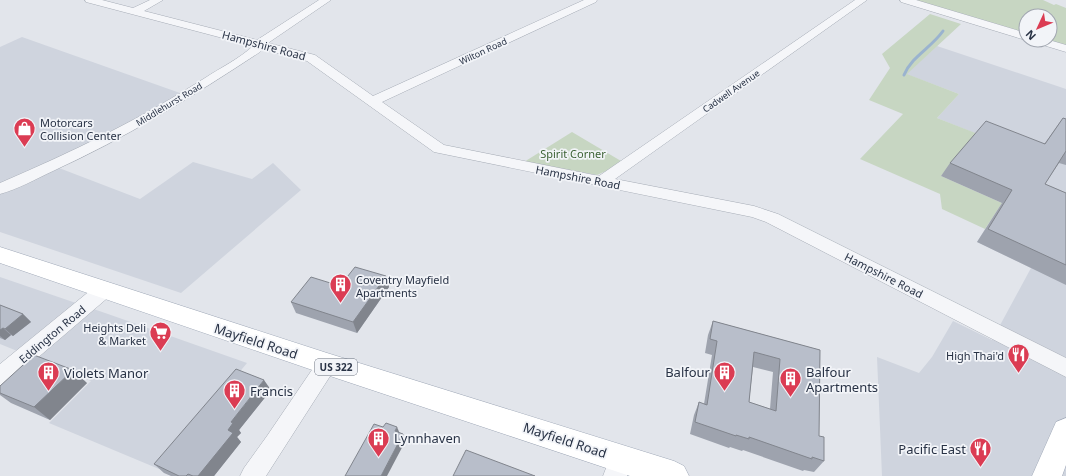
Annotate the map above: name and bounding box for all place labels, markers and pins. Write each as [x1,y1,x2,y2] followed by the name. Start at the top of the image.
[11,115,37,148] shop icon: Motorcars Collision Center
[40,115,122,143] place label: Motorcars Collision Center
[327,272,353,305] building icon: Coventry Mayfield Apartments
[356,272,449,300] place label: Coventry Mayfield Apartments
[83,320,146,348] place label: Heights Deli & Market
[148,320,174,353] supermarket icon: Heights Deli & Market
[1006,342,1032,375] restaurant icon: High Thai'd
[946,348,1004,363] place label: High Thai'd
[712,359,738,392] building icon: Balfour
[36,360,62,393] building icon: Violets Manor
[665,363,711,381] place label: Balfour
[806,363,878,396] place label: Balfour Apartments
[64,364,149,382] place label: Violets Manor
[778,366,804,399] building icon: Balfour Apartments
[222,378,248,411] building icon: Francis
[250,382,293,400] place label: Francis
[366,425,392,458] building icon: Lynnhaven
[394,429,461,447] place label: Lynnhaven
[968,436,994,469] restaurant icon: Pacific East
[898,440,966,458] place label: Pacific East

